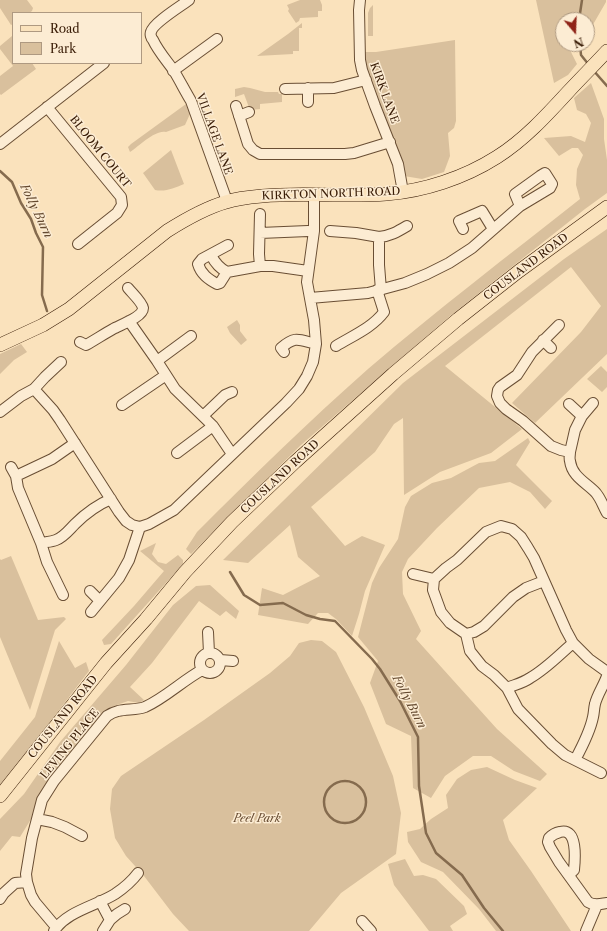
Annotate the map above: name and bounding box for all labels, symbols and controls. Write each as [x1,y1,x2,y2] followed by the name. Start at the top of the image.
[12,12,142,64] legend
[555,12,595,52] north arrow
[50,21,80,36] text: Road
[572,34,585,51] text: N
[50,41,76,56] text: Park
[367,61,401,125] street label: KIRK LANE
[193,91,235,177] street label: VILLAGE LANE
[67,113,133,191] street label: BLOOM COURT
[17,182,55,240] water label: Folly Burn
[261,185,401,203] street label: KIRKTON NORTH ROAD
[481,231,571,303] street label: COUSLAND ROAD
[238,437,322,517] street label: COUSLAND ROAD
[26,673,100,761] street label: COUSLAND ROAD
[389,673,429,731] water label: Folly Burn
[38,706,102,782] street label: LEVING PLACE
[233,812,281,826] park label: Peel Park

